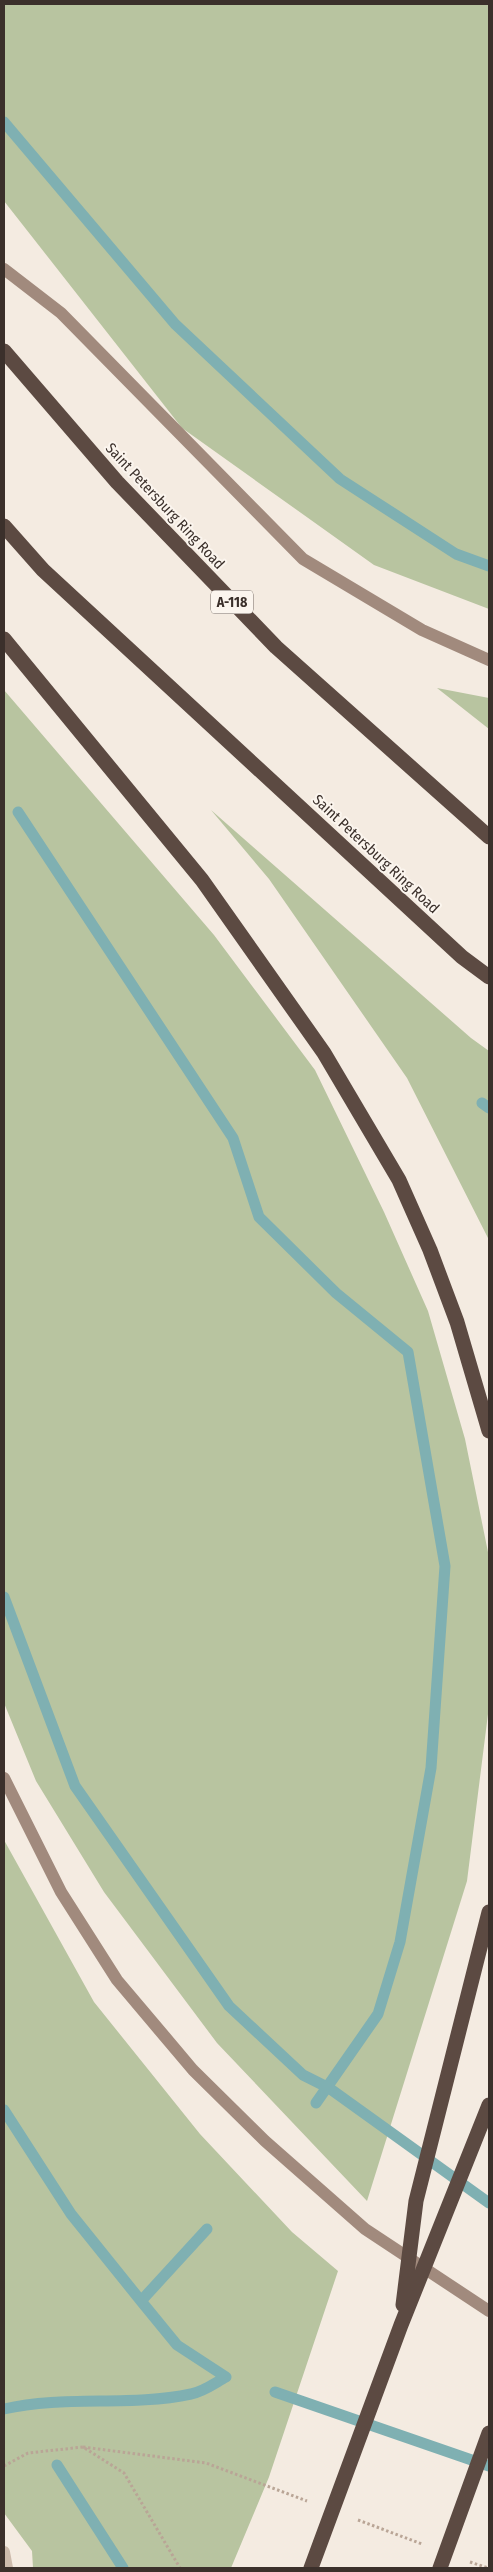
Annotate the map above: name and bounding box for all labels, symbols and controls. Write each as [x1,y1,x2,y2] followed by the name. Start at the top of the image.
[102,439,228,573] street label: Saint Petersburg Ring Road
[211,590,253,614] road number: А-118
[309,791,443,917] street label: Saint Petersburg Ring Road

